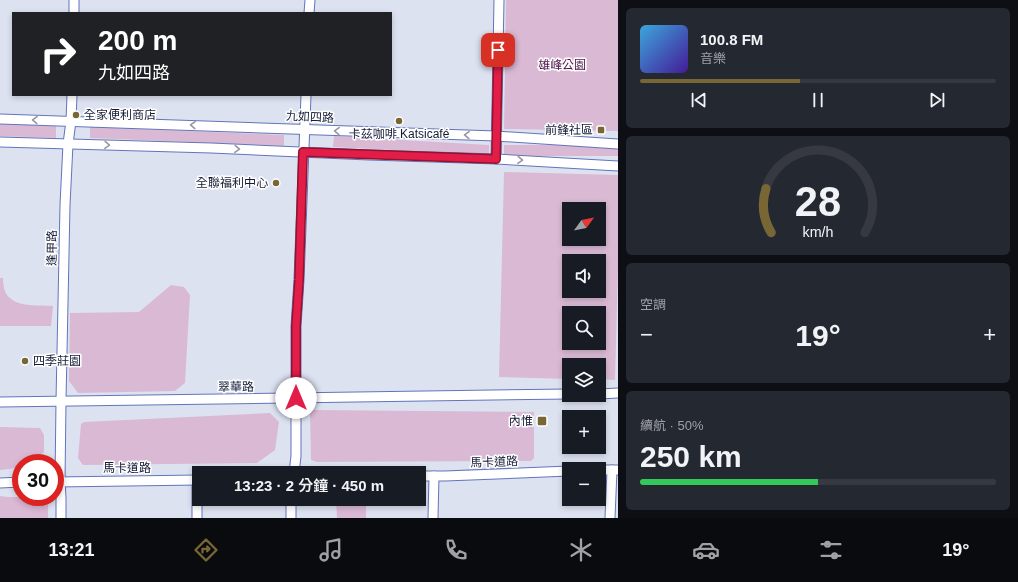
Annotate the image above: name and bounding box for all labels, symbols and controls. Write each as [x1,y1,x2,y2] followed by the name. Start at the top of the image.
[98,25,177,56] text: 200 m
[32,28,84,80] icon: right
[700,31,763,48] text: 100.8 FM
[481,33,515,67] pin
[487,39,509,61] icon: arrive
[700,51,726,66] text: 音樂
[538,58,586,72] park label: 雄峰公園
[98,63,170,83] text: 九如四路
[688,89,710,111] icon: previous
[807,89,829,111] icon: pause
[926,89,948,111] icon: next
[84,108,156,122] place label: 全家便利商店
[286,109,334,125] street label: 九如四路
[71,110,81,120] marker: 全家便利商店
[32,115,38,124] one-way arrow
[394,116,404,126] marker: 卡茲咖啡 Katsicafé
[190,121,196,129] one-way arrow
[545,123,593,137] place label: 前鋒社區
[596,125,606,135] marker: 前鋒社區
[334,126,340,135] one-way arrow
[349,127,450,141] place label: 卡茲咖啡 Katsicafé
[464,131,470,139] one-way arrow
[104,141,110,150] one-way arrow
[234,145,240,154] one-way arrow
[517,156,523,165] one-way arrow
[196,176,268,190] place label: 全聯福利中心
[271,178,281,188] marker: 全聯福利中心
[795,178,841,225] text: 28
[562,202,606,246] north arrow
[562,202,606,506] map controls
[803,224,834,240] text: km/h
[45,230,59,266] street label: 逢甲路
[562,254,606,298] button: sound
[640,297,666,312] text: 空調
[562,306,606,350] button: search
[795,319,841,352] text: 19°
[640,322,653,347] text: −
[983,322,996,347] text: +
[33,354,81,368] place label: 四季莊園
[20,356,30,366] marker: 四季莊園
[562,358,606,402] button: layers
[275,377,317,419] position arrow
[218,380,254,394] street label: 翠華路
[562,410,606,454] button: +
[509,414,533,428] place label: 內惟
[536,415,548,427] marker: 內惟
[640,418,704,433] text: 續航 · 50%
[640,440,742,473] text: 250 km
[12,454,64,506] speed limit sign: 30
[470,454,518,470] street label: 馬卡道路
[103,461,151,475] street label: 馬卡道路
[562,462,606,506] button: −
[234,477,384,494] text: 13:23 · 2 分鐘 · 450 m
[192,536,220,564] icon: directions
[317,536,345,564] icon: music
[442,536,470,564] icon: phone
[567,536,595,564] icon: climate
[692,536,720,564] icon: car
[817,536,845,564] icon: filters
[49,540,95,560] text: 13:21
[942,540,969,560] text: 19°

